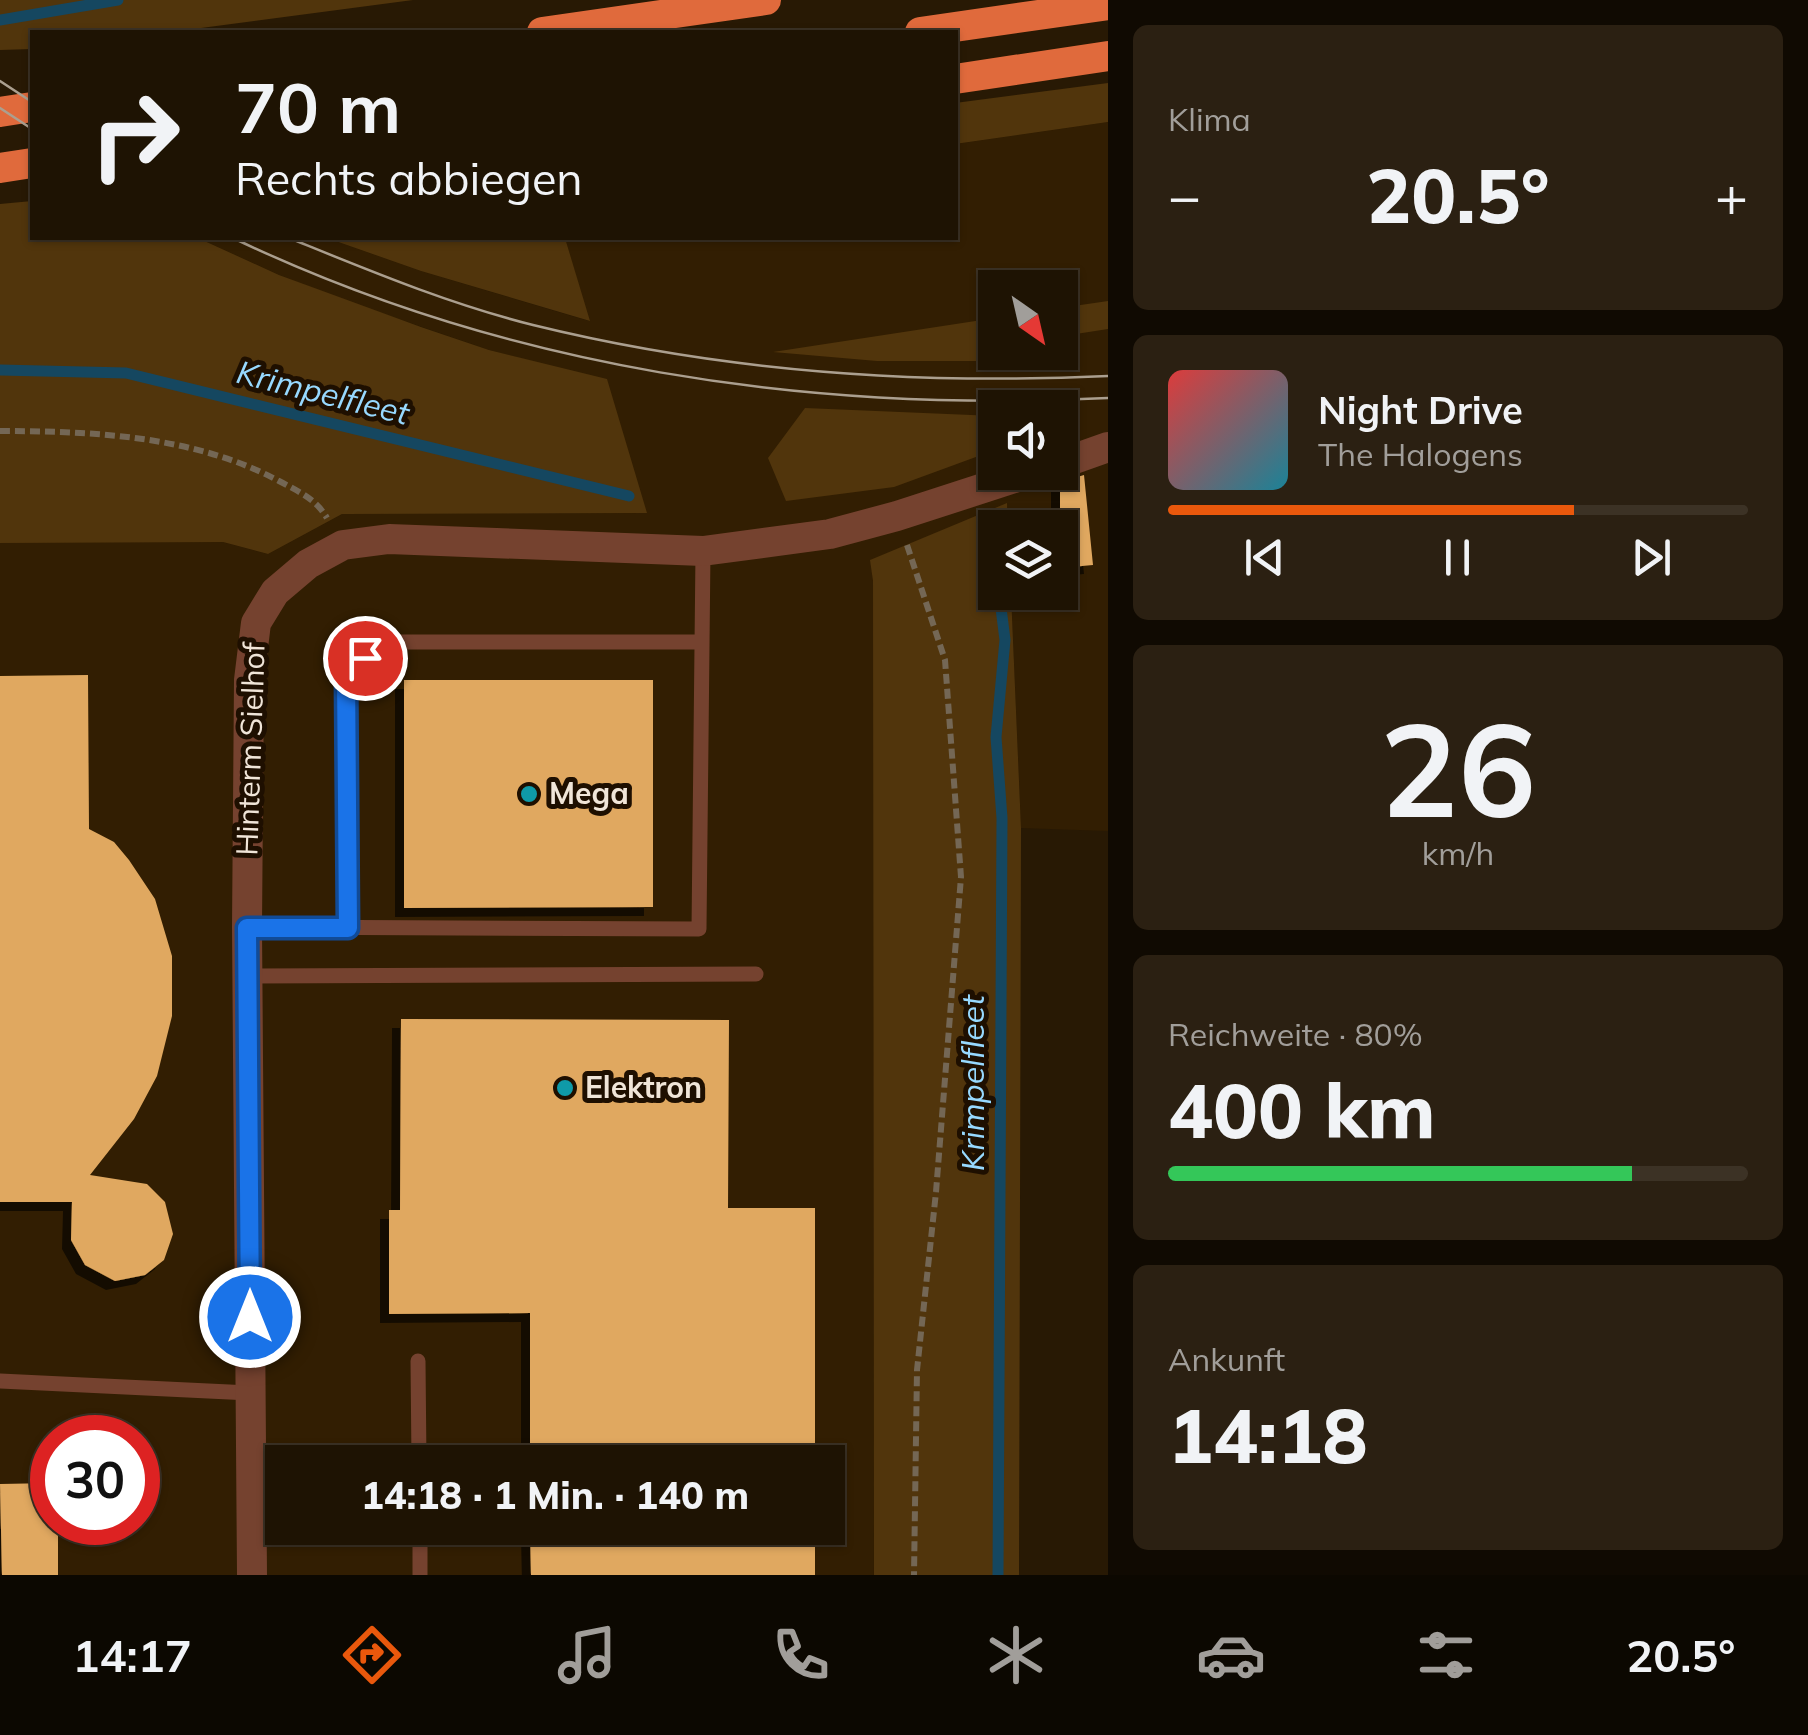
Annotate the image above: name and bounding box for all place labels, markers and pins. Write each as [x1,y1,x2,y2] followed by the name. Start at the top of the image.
[323,616,408,701] pin
[549,774,629,812] place label: Mega
[518,783,540,805] marker: Mega
[585,1068,702,1106] place label: Elektron
[554,1077,576,1099] marker: Elektron

